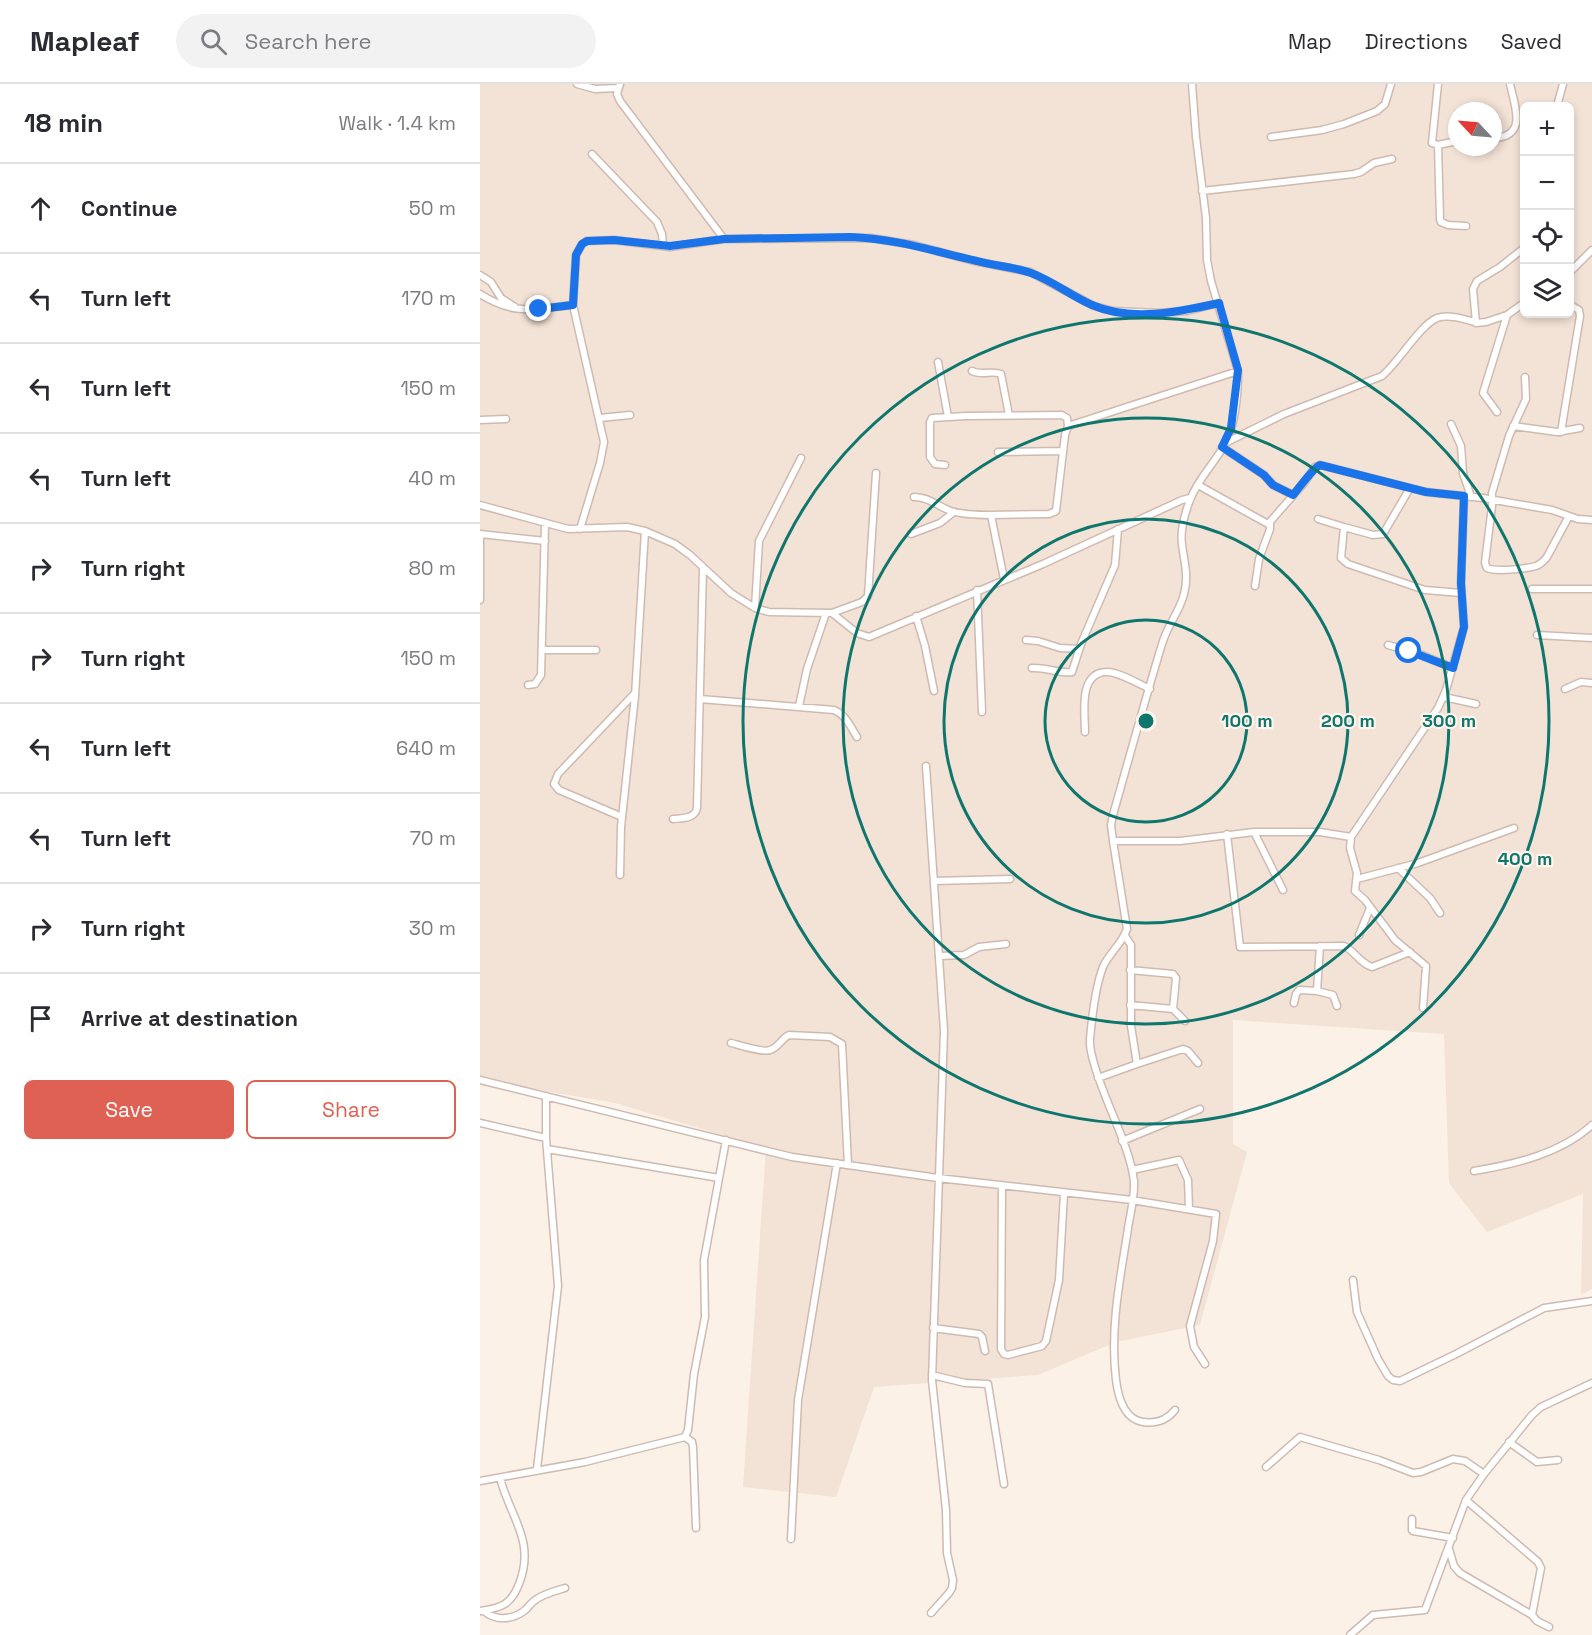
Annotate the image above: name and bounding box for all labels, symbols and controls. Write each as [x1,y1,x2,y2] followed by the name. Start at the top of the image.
[176,14,596,68] search box
[30,23,140,59] text: Mapleaf
[197,25,230,58] icon: search
[245,27,372,55] text: Search here
[1288,28,1332,55] text: Map
[1365,28,1468,55] text: Directions
[1501,28,1562,55] text: Saved
[1448,102,1502,156] north arrow
[1520,102,1574,318] map controls
[1520,102,1574,156] button: +
[24,106,103,140] text: 18 min
[339,110,456,136] text: Walk · 1.4 km
[1520,156,1574,210] button: −
[24,192,57,225] icon: ahead
[81,194,177,222] text: Continue
[409,195,456,221] text: 50 m
[1520,210,1574,264] button: locate
[1520,264,1574,318] button: layers
[24,282,57,315] icon: left
[81,284,171,312] text: Turn left
[401,285,456,311] text: 170 m
[525,295,551,321] route end
[24,372,57,405] icon: left
[81,374,171,402] text: Turn left
[401,375,456,401] text: 150 m
[24,462,57,495] icon: left
[81,464,171,492] text: Turn left
[408,465,456,491] text: 40 m
[24,552,57,585] icon: right
[81,554,186,582] text: Turn right
[408,555,456,581] text: 80 m
[1395,637,1421,663] route start
[24,642,57,675] icon: right
[81,644,186,672] text: Turn right
[401,645,456,671] text: 150 m
[1221,709,1273,732] text: 100 m
[1321,709,1375,732] text: 200 m
[1422,709,1476,732] text: 300 m
[1136,711,1156,731] centre of rings
[24,732,57,765] icon: left
[81,734,171,762] text: Turn left
[396,735,456,761] text: 640 m
[24,822,57,855] icon: left
[81,824,171,852] text: Turn left
[410,825,456,851] text: 70 m
[1498,847,1552,870] text: 400 m
[24,912,57,945] icon: right
[81,914,186,942] text: Turn right
[409,915,456,941] text: 30 m
[24,1002,57,1035] icon: arrive
[81,1004,298,1032] text: Arrive at destination
[24,1080,234,1139] button: Save
[246,1080,456,1139] button: Share

